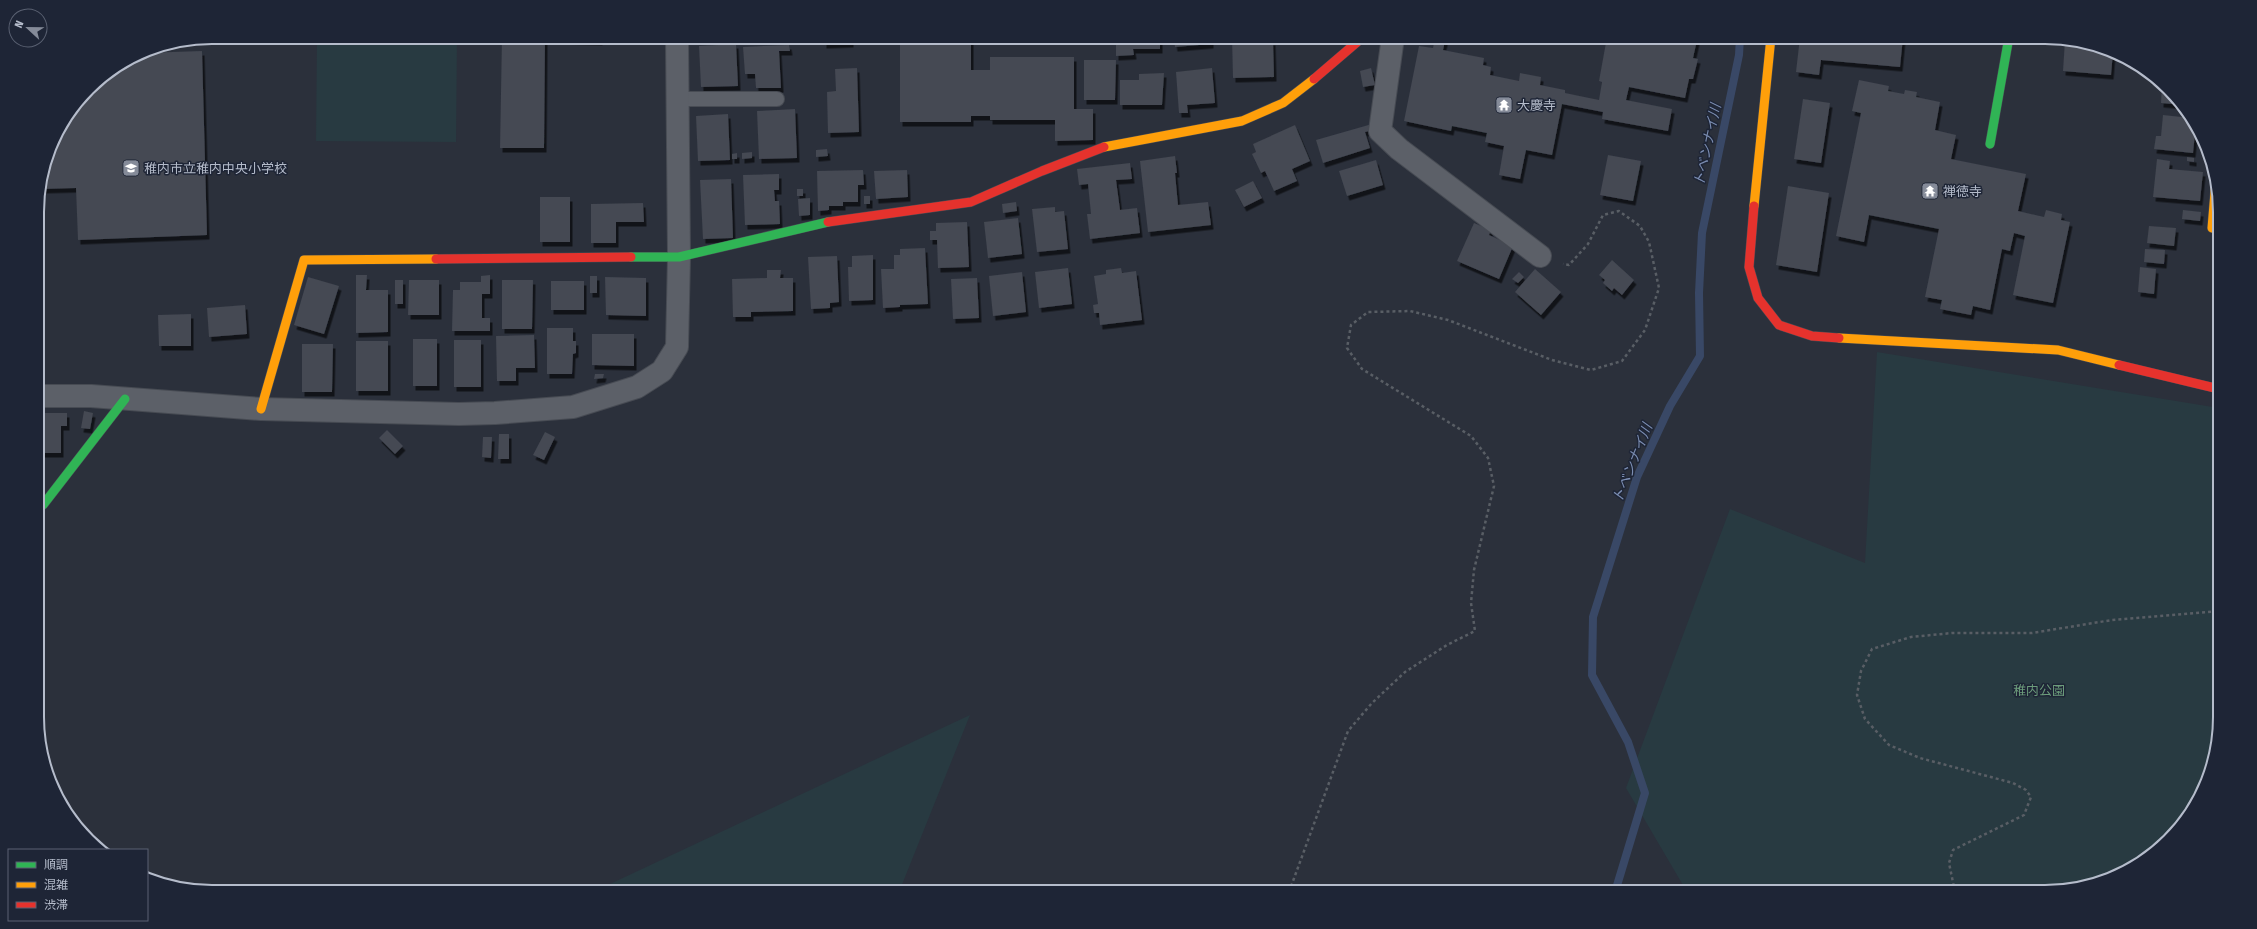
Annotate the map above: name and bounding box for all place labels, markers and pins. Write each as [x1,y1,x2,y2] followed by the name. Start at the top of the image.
[1494,95,1514,115] temple icon: 大慶寺
[1517,98,1556,113] place label: 大慶寺
[121,158,141,178] school or university icon: 稚内市立稚内中央小学校
[144,161,287,176] place label: 稚内市立稚内中央小学校
[1920,181,1940,201] temple icon: 禅徳寺
[1943,184,1982,199] place label: 禅徳寺

